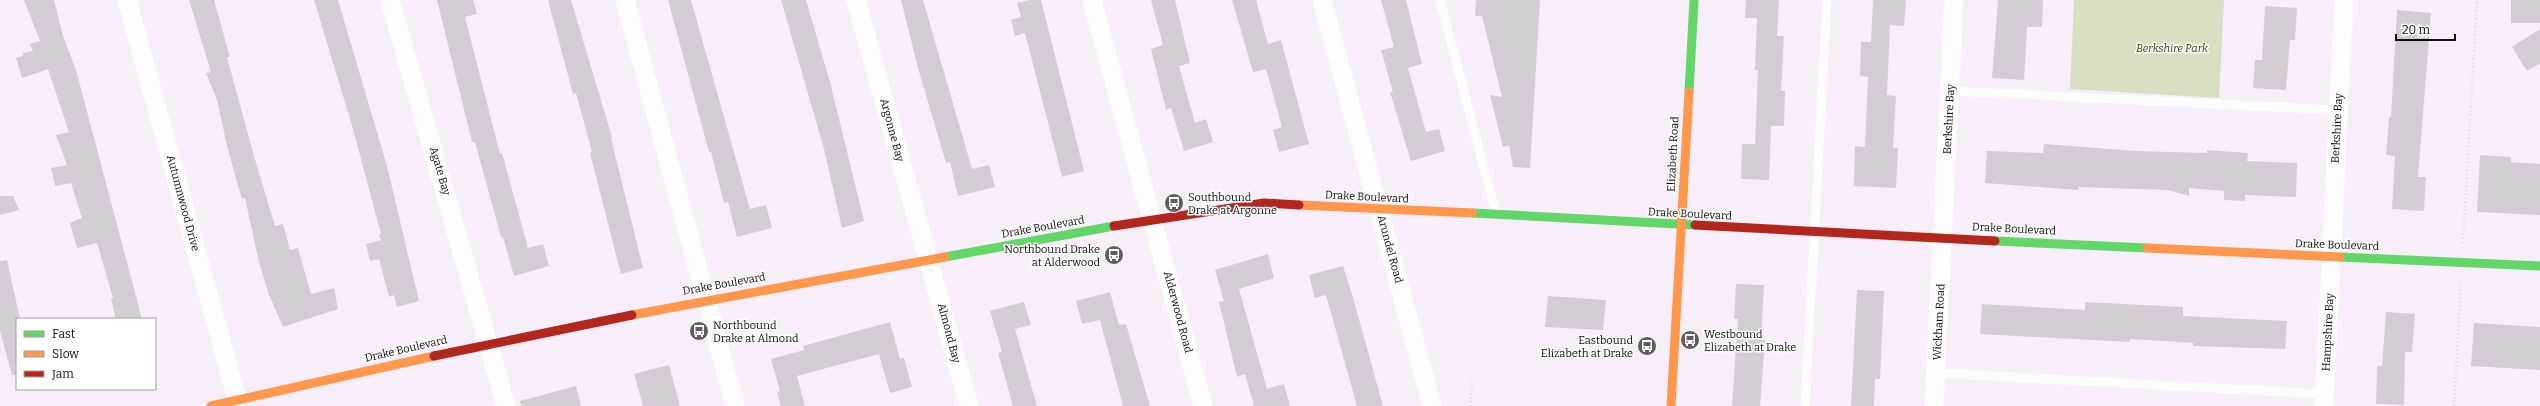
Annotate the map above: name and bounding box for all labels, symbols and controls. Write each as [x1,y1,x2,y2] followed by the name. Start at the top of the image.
[2396,16,2455,42] scale bar
[2402,23,2431,37] text: 20 m
[2136,42,2209,55] park label: Berkshire Park
[1941,83,1957,154] street label: Berkshire Bay
[2329,92,2345,163] street label: Berkshire Bay
[877,97,907,163] street label: Argonne Bay
[1665,115,1681,192] street label: Elizabeth Road
[427,145,453,197] street label: Agate Bay
[164,153,202,253] street label: Autumnwood Drive
[1325,188,1410,206] street label: Drake Boulevard
[1188,191,1277,217] place label: Southbound Drake at Argonne
[1163,192,1185,214] bus stop icon: Southbound Drake at Argonne
[1648,205,1733,223] street label: Drake Boulevard
[1000,213,1086,241] street label: Drake Boulevard
[1375,214,1405,285] street label: Arundel Road
[1972,220,2057,238] street label: Drake Boulevard
[2295,237,2380,253] street label: Drake Boulevard
[1004,243,1100,269] place label: Northbound Drake at Alderwood
[1103,244,1125,266] bus stop icon: Northbound Drake at Alderwood
[681,270,767,298] street label: Drake Boulevard
[1161,270,1195,355] street label: Alderwood Road
[1930,283,1948,361] street label: Wickham Road
[2319,292,2337,371] street label: Hampshire Bay
[935,302,963,365] street label: Almond Bay
[16,318,156,390] legend
[713,319,799,345] place label: Northbound Drake at Almond
[688,320,710,342] bus stop icon: Northbound Drake at Almond
[52,327,76,341] text: Fast
[1704,328,1796,354] place label: Westbound Elizabeth at Drake
[1679,329,1701,351] bus stop icon: Westbound Elizabeth at Drake
[364,333,449,365] street label: Drake Boulevard
[1541,334,1633,360] place label: Eastbound Elizabeth at Drake
[1636,335,1658,357] bus stop icon: Eastbound Elizabeth at Drake
[52,347,79,361] text: Slow
[51,367,74,381] text: Jam

